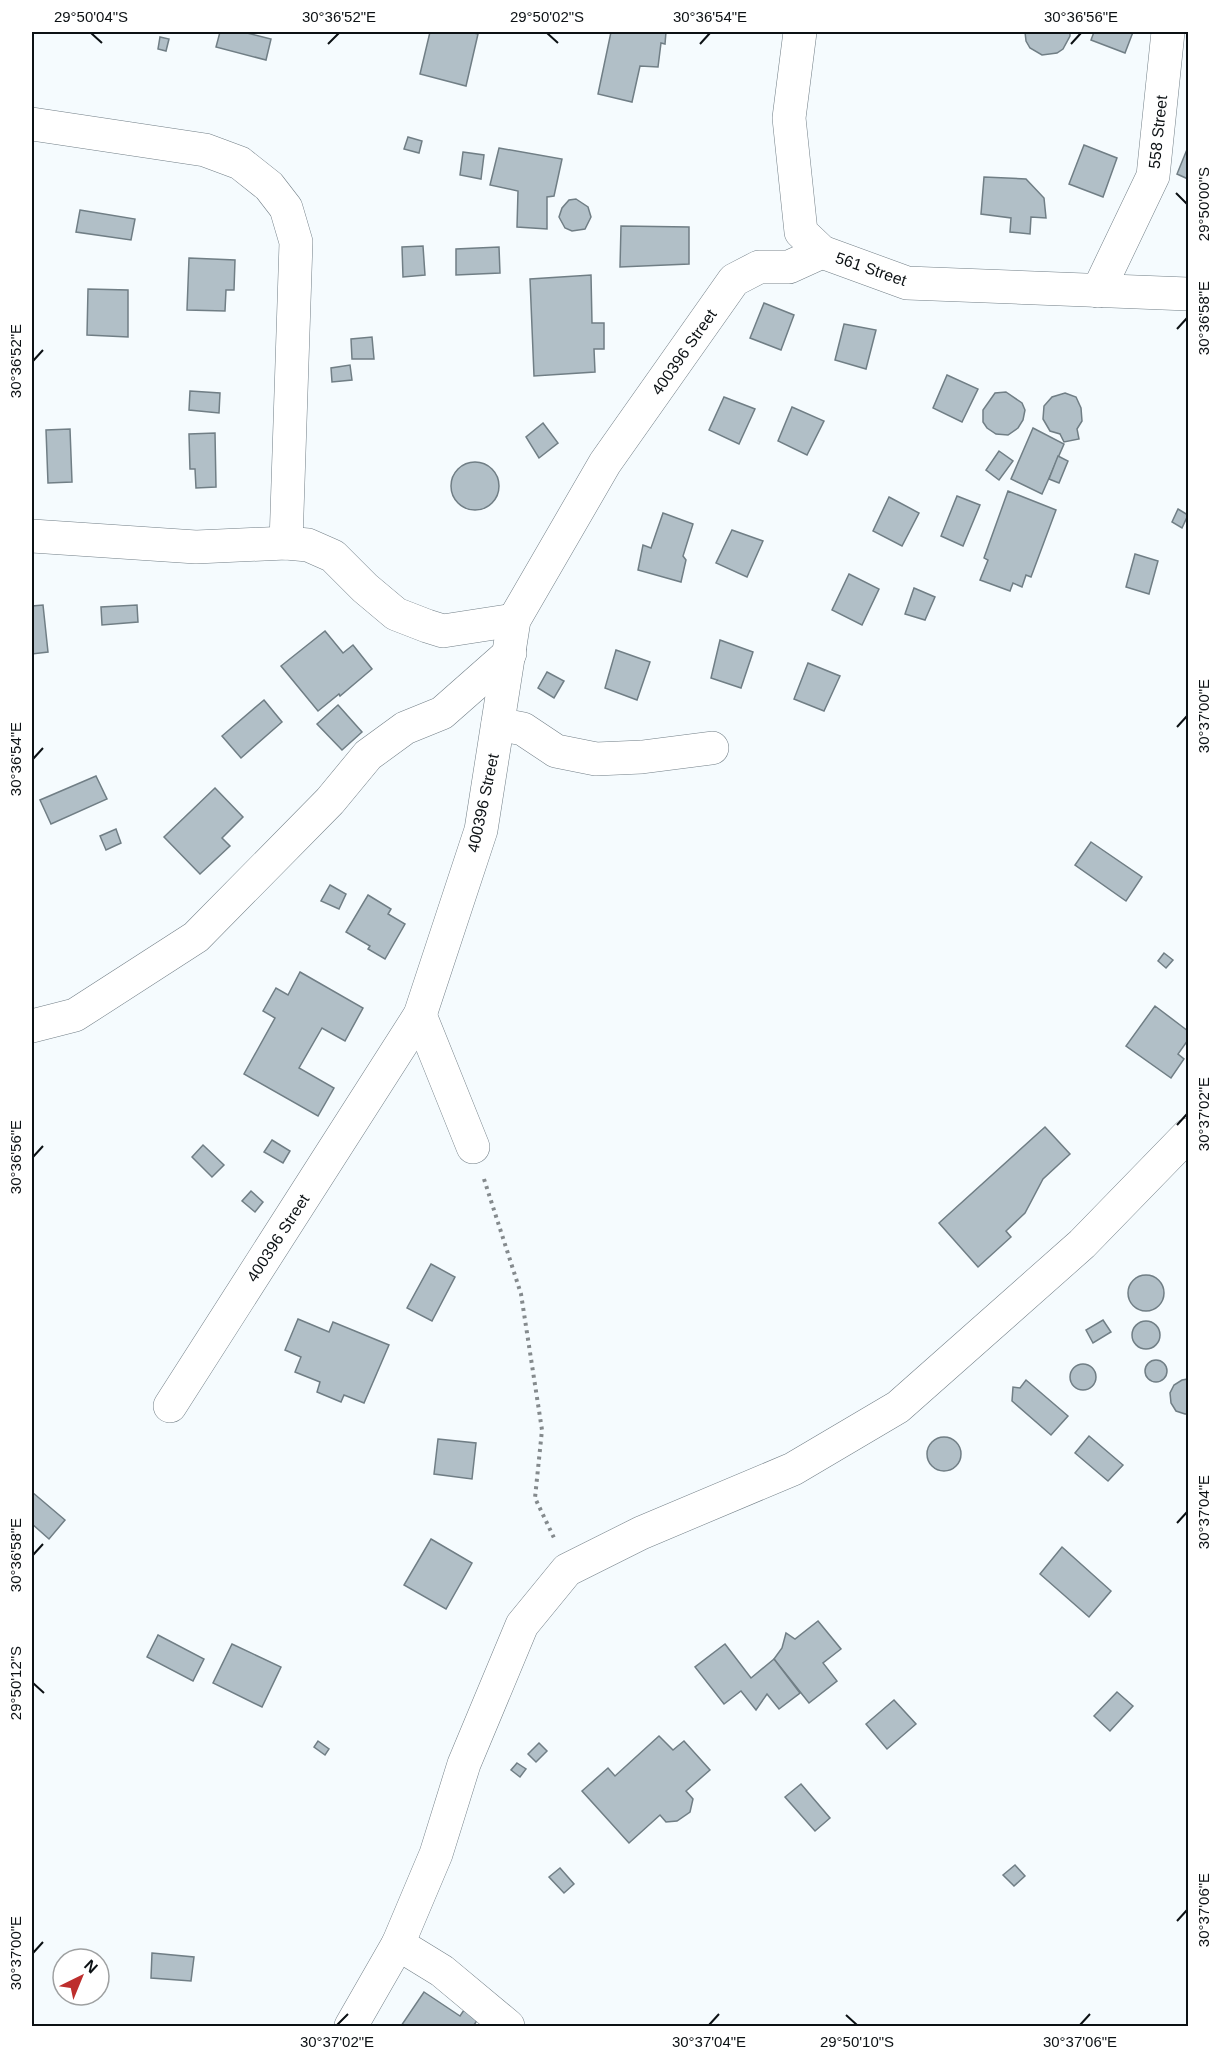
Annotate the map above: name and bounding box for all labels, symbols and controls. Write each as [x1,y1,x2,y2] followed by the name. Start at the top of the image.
[54,8,128,25] text: 29°50'04"S
[302,8,376,25] text: 30°36'52"E
[510,8,584,25] text: 29°50'02"S
[673,8,747,25] text: 30°36'54"E
[1044,8,1118,25] text: 30°36'56"E
[1146,94,1170,170] street label: 558 Street
[1195,167,1212,241] text: 29°50'00"S
[833,249,909,289] street label: 561 Street
[1195,281,1212,355] text: 30°36'58"E
[648,306,720,398] street label: 400396 Street
[7,324,24,398] text: 30°36'52"E
[1195,679,1212,753] text: 30°37'00"E
[7,722,24,796] text: 30°36'54"E
[464,752,502,854] street label: 400396 Street
[1195,1077,1212,1151] text: 30°37'02"E
[7,1120,24,1194] text: 30°36'56"E
[243,1191,313,1285] street label: 400396 Street
[1195,1475,1212,1549] text: 30°37'04"E
[7,1518,24,1592] text: 30°36'58"E
[7,1646,24,1720] text: 29°50'12"S
[1195,1873,1212,1947] text: 30°37'06"E
[7,1916,24,1990] text: 30°37'00"E
[51,1947,111,2007] north arrow
[81,1956,101,1977] text: N
[300,2033,374,2050] text: 30°37'02"E
[672,2033,746,2050] text: 30°37'04"E
[820,2033,894,2050] text: 29°50'10"S
[1043,2033,1117,2050] text: 30°37'06"E

